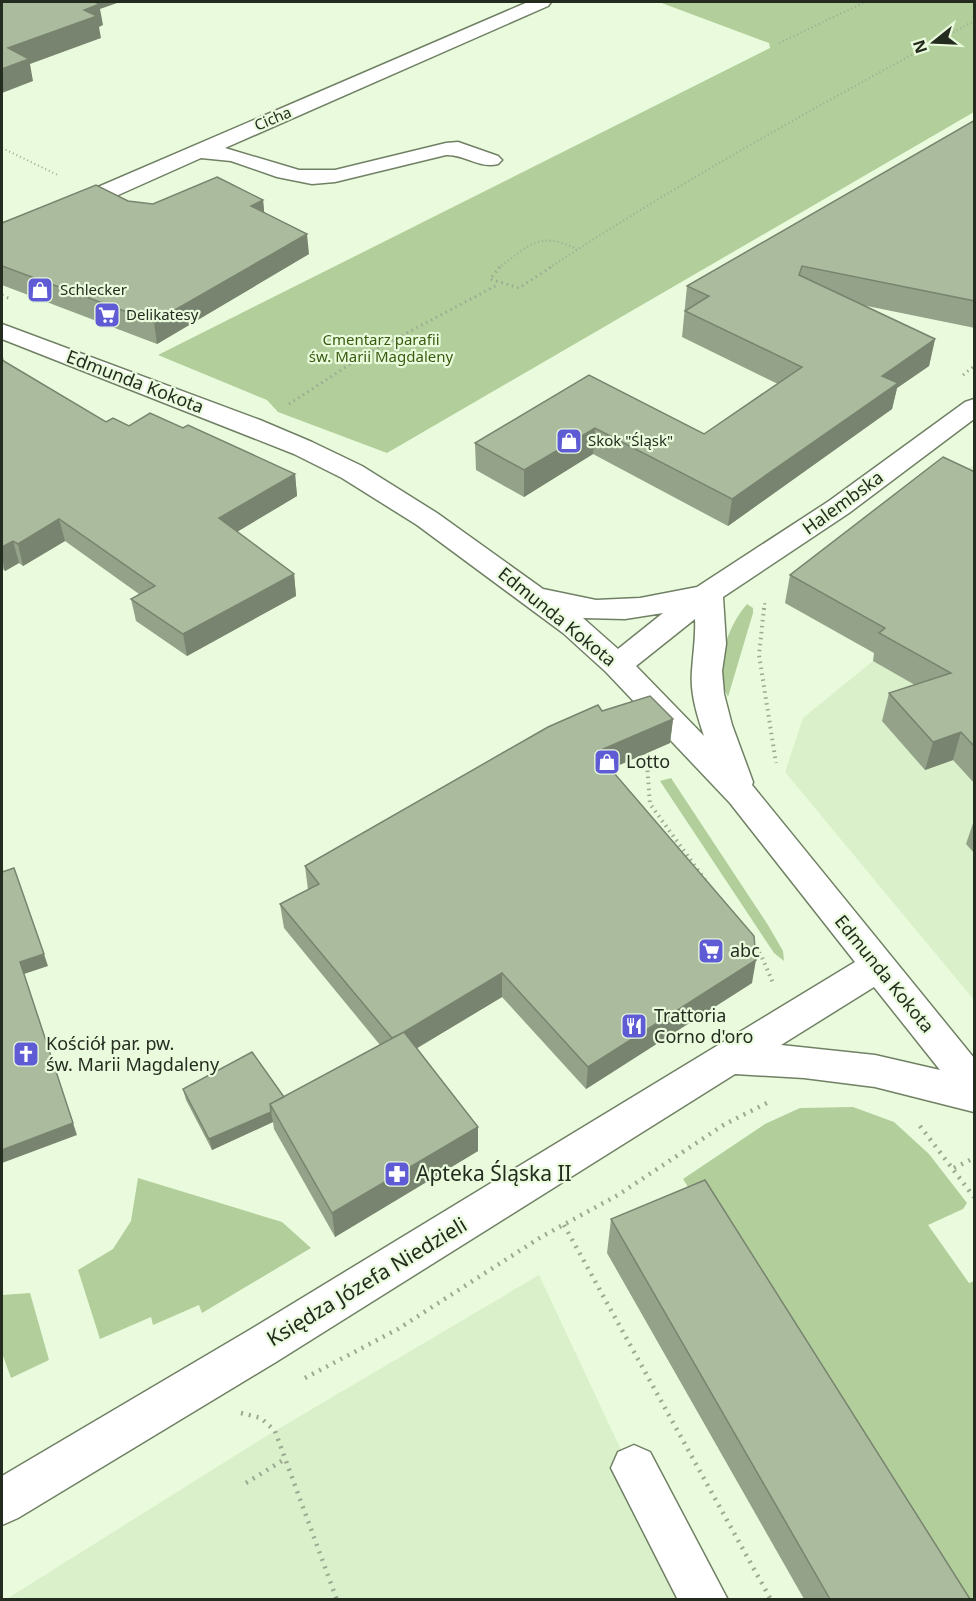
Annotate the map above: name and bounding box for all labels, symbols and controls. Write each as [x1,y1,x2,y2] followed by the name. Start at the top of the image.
[904,12,964,72] north arrow
[907,37,932,56] text: N
[251,101,294,135] street label: Cicha
[25,275,55,305] shop icon: Schlecker
[60,279,127,299] place label: Schlecker
[92,300,122,330] supermarket icon: Delikatesy
[126,304,199,324] place label: Delikatesy
[309,329,453,366] park label: Cmentarz parafii św. Marii Magdaleny
[63,344,207,418] street label: Edmunda Kokota
[554,426,584,456] shop icon: Skok "Śląsk"
[588,430,673,450] place label: Skok "Śląsk"
[797,465,888,540] street label: Halembska
[494,561,622,671] street label: Edmunda Kokota
[592,747,622,777] shop icon: Lotto
[626,749,670,773] place label: Lotto
[830,909,940,1037] street label: Edmunda Kokota
[696,936,726,966] supermarket icon: abc
[730,938,760,962] place label: abc
[654,1003,753,1048] place label: Trattoria Corno d'oro
[619,1011,649,1041] restaurant icon: Trattoria Corno d'oro
[46,1031,220,1076] place label: Kościół par. pw. św. Marii Magdaleny
[11,1039,41,1069] church icon: Kościół par. pw. św. Marii Magdaleny
[382,1159,412,1189] pharmacy icon: Apteka Śląska II
[416,1159,572,1187] place label: Apteka Śląska II
[261,1210,472,1352] street label: Księdza Józefa Niedzieli

